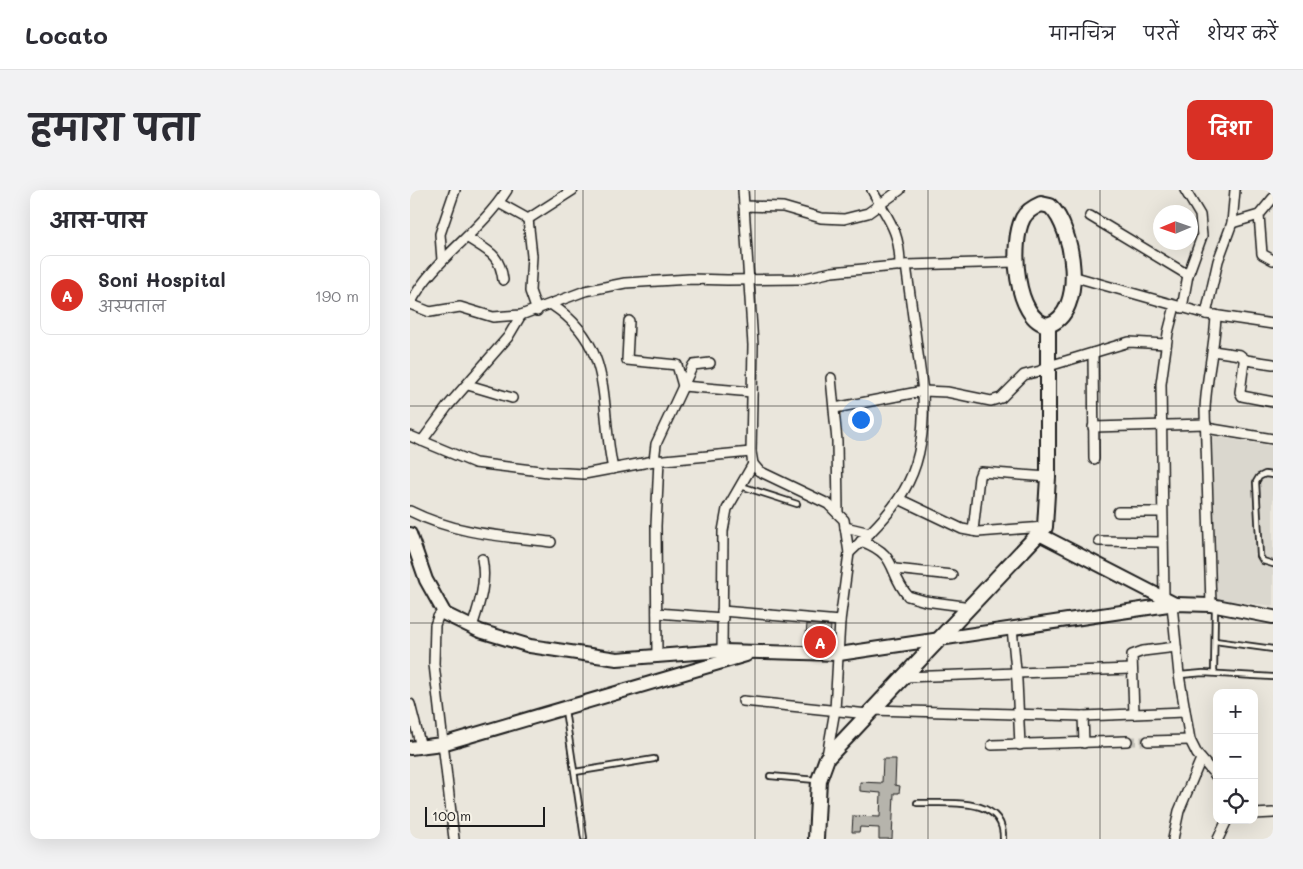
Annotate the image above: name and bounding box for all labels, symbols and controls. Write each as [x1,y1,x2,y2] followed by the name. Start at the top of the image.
[25,19,108,50] text: Locato
[1049,21,1115,45] text: मानचित्र
[1143,21,1179,45] text: परतें
[1207,21,1278,45] text: शेयर करें
[1187,100,1273,160] button: दिशा
[30,103,198,149] text: हमारा पता
[1153,205,1198,250] north arrow
[50,206,146,233] text: आस-पास
[98,267,226,292] text: Soni Hospital
[61,285,73,306] text: A
[315,285,359,306] text: 190 m
[98,295,166,316] text: अस्पताल
[848,407,874,433] your location
[804,623,836,661] pin: A
[1213,689,1258,824] map controls
[1213,689,1258,734] button: +
[1213,734,1258,779] button: −
[1213,779,1258,824] button: locate
[425,804,545,827] scale bar
[432,806,471,825] text: 100 m

